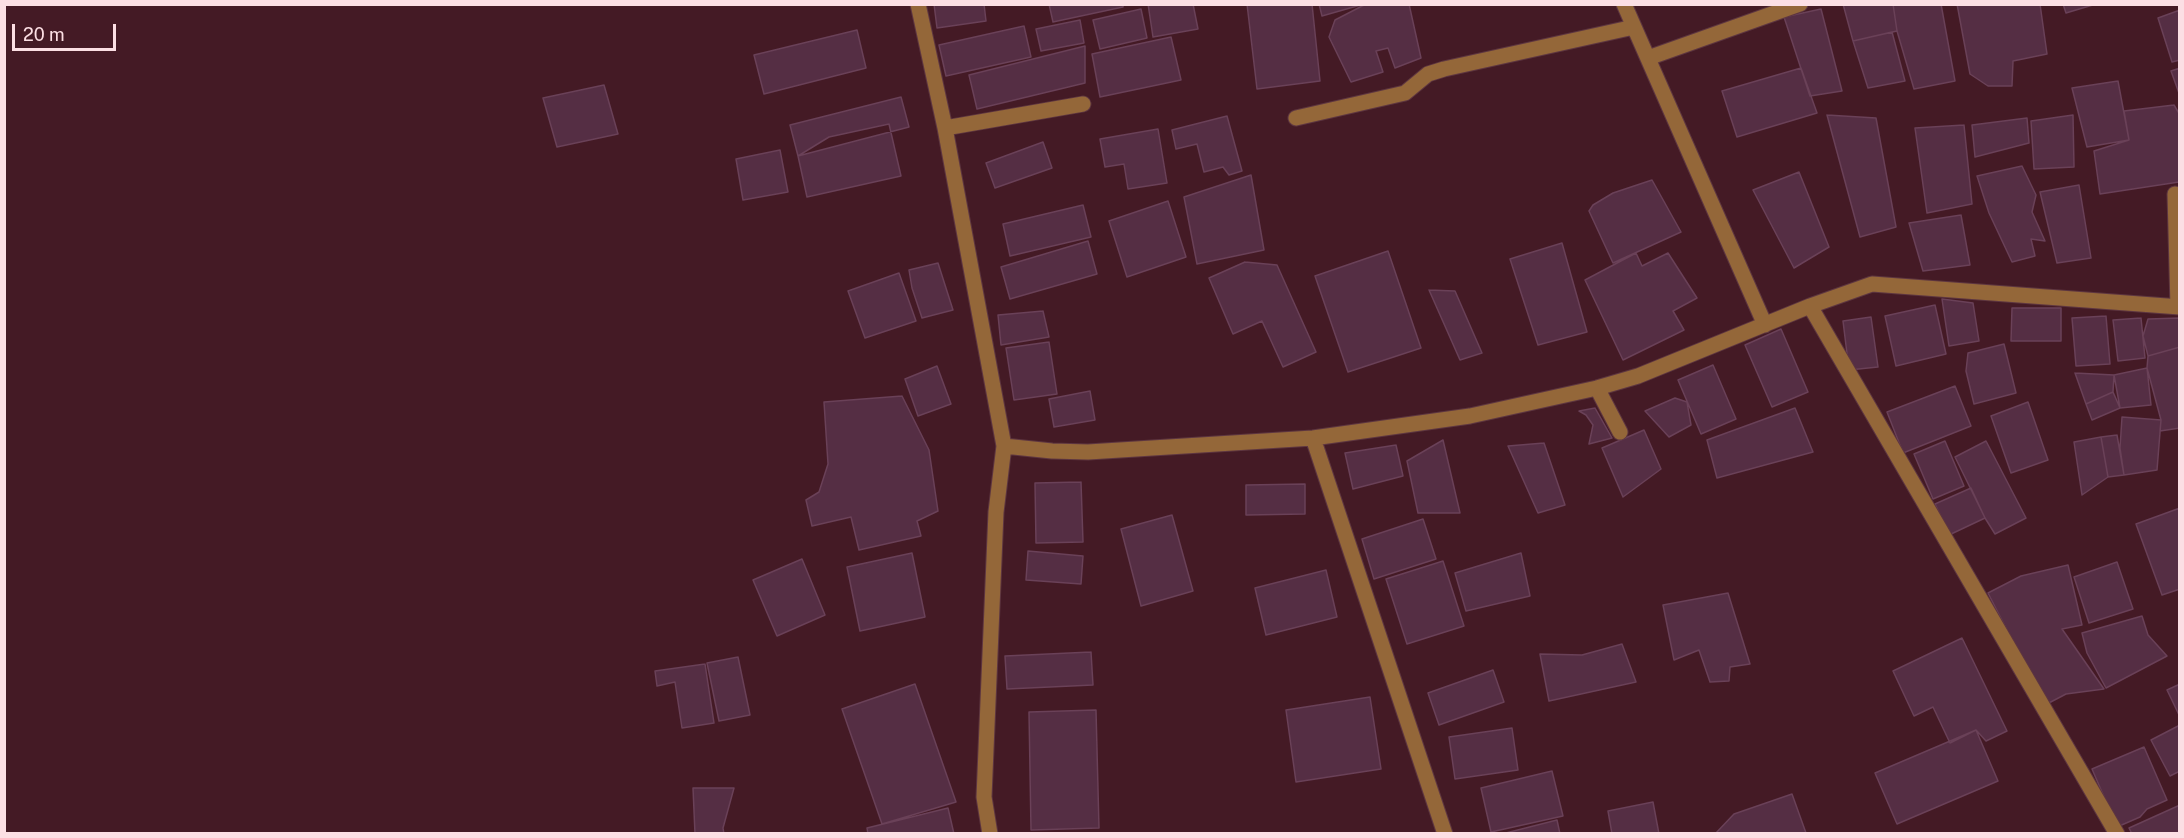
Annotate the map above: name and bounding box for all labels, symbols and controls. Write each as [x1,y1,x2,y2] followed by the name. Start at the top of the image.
[15,12,118,50] scale bar
[23,24,65,45] text: 20 m

